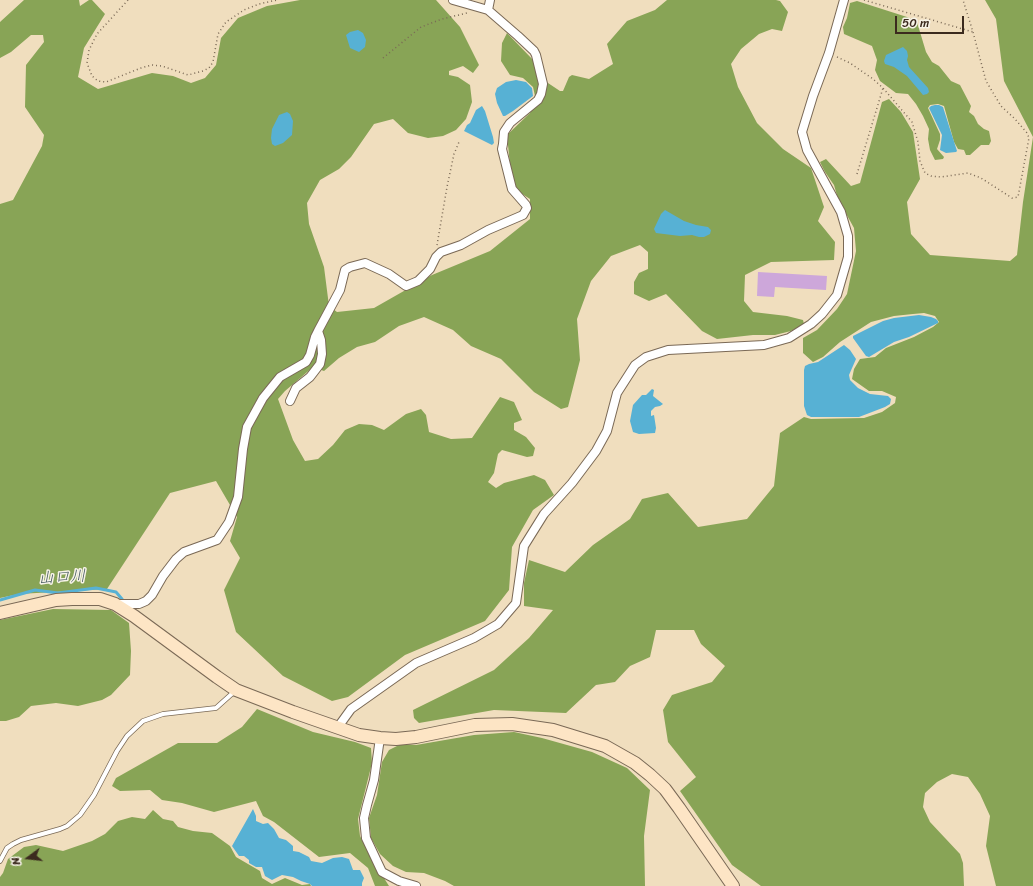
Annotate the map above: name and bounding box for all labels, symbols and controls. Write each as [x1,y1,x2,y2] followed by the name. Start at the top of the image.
[897,8,966,34] scale bar
[902,12,929,34] text: 50 m
[38,567,86,589] water label: 山口川
[8,838,48,878] north arrow
[6,855,26,867] text: N

